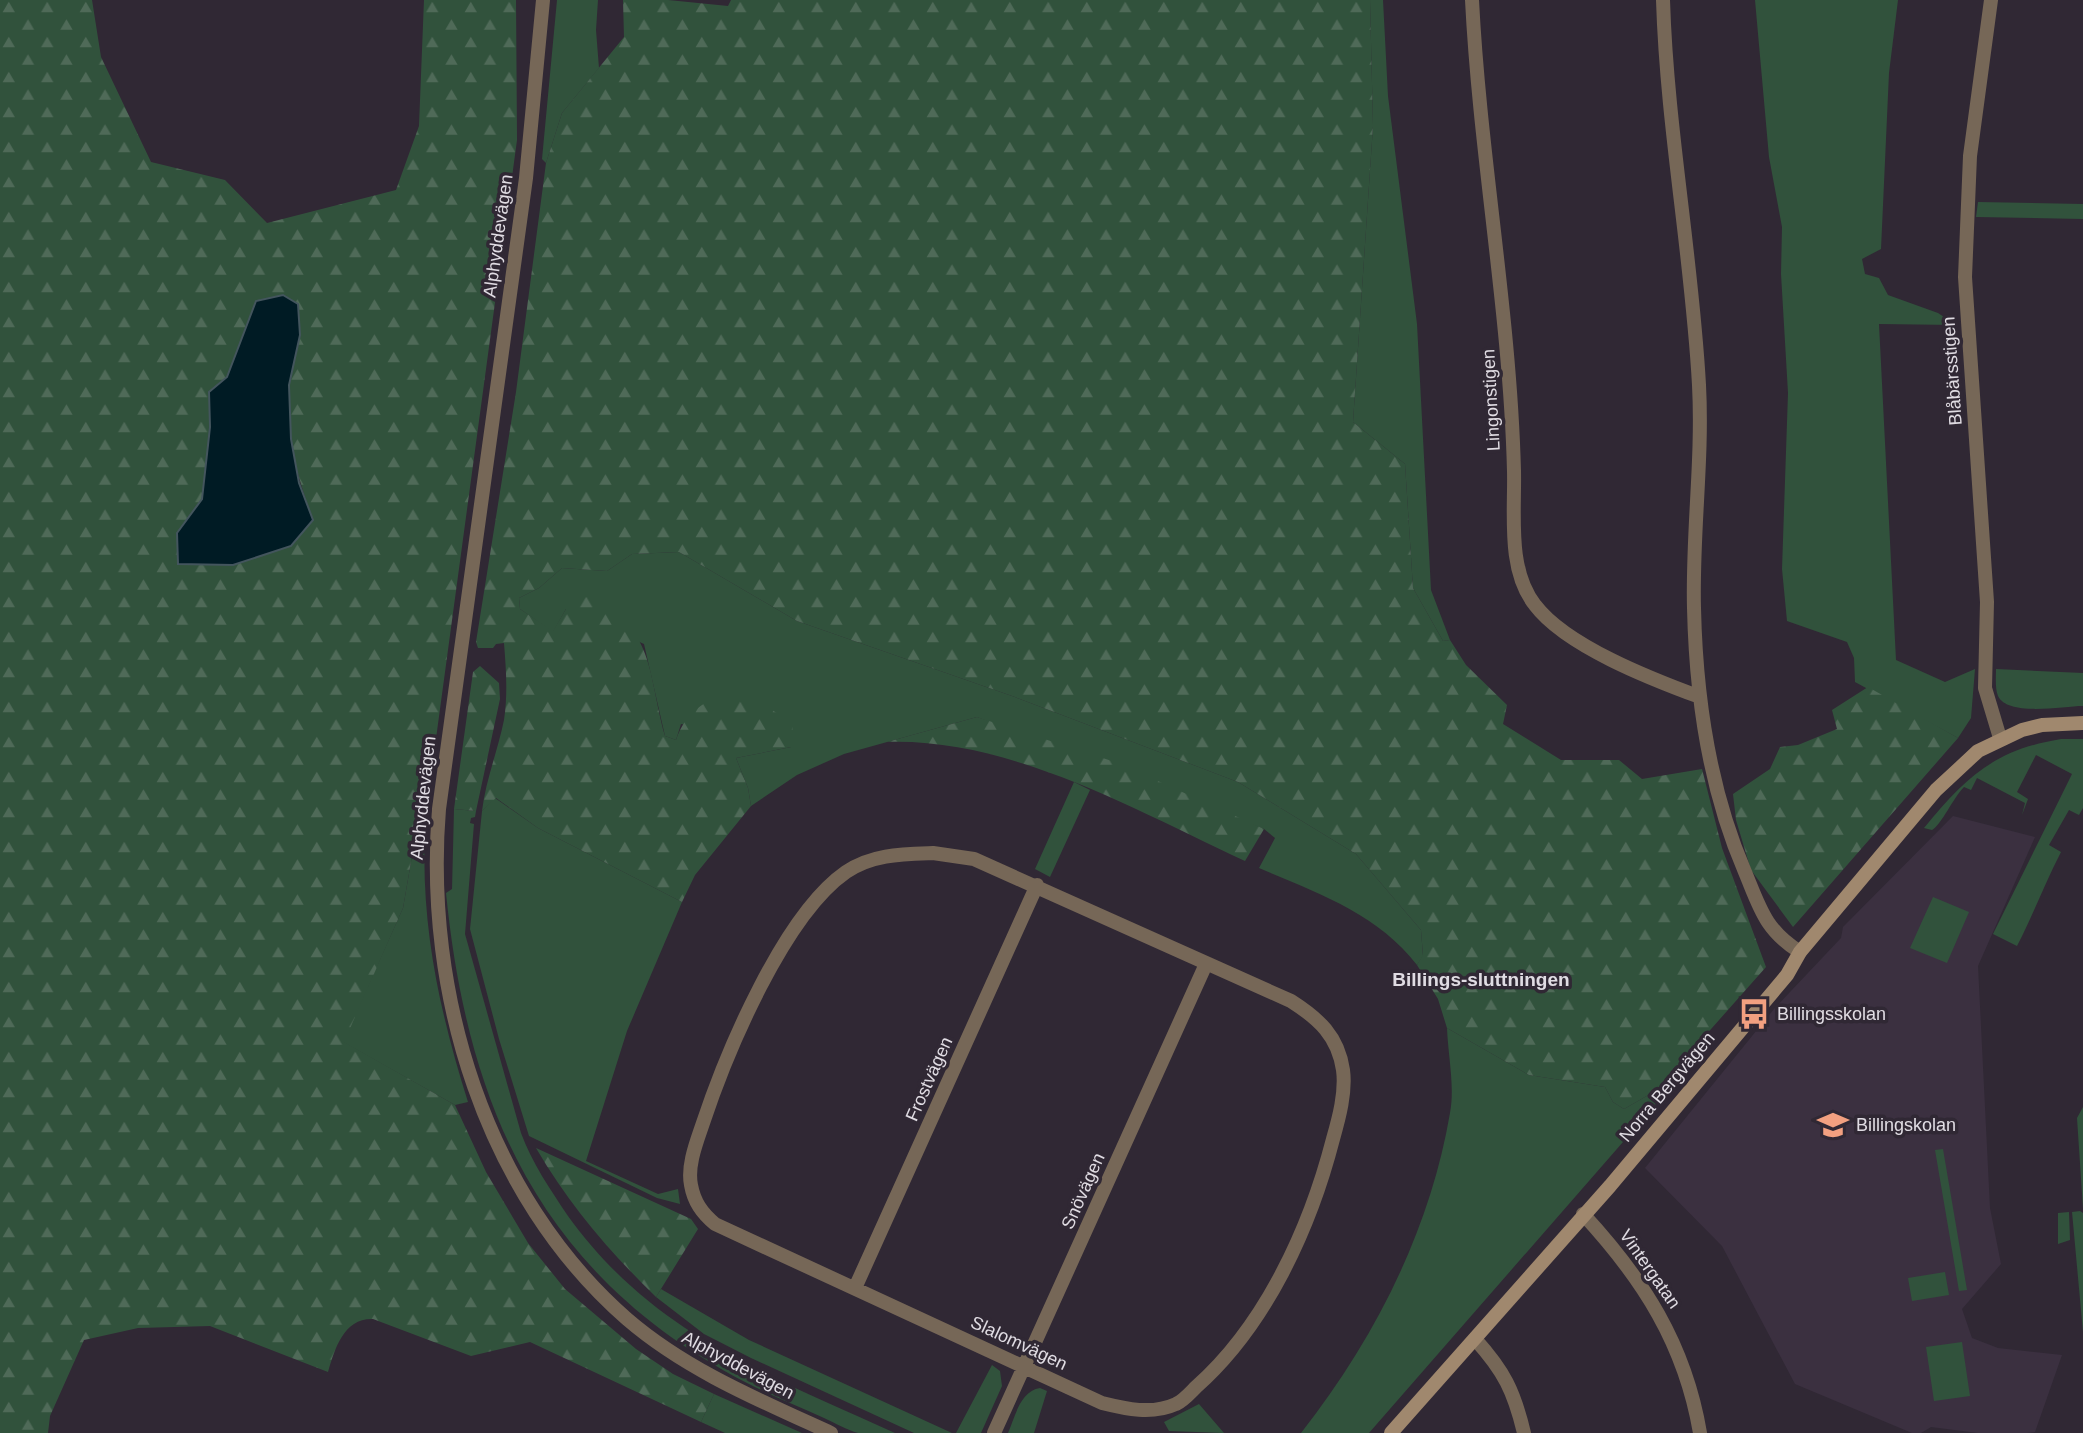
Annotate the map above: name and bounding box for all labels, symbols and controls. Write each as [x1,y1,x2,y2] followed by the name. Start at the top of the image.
[479,173,517,299] street label: Alphyddevägen
[1938,316,1966,426] street label: Blåbärsstigen
[1478,348,1504,452] street label: Lingonstigen
[407,735,439,861] street label: Alphyddevägen
[1392,969,1570,990] district label: Billings-sluttningen
[1737,997,1771,1031] bus stop icon: Billingsskolan
[1777,1004,1886,1024] place label: Billingsskolan
[1615,1028,1719,1146] street label: Norra Bergvägen
[902,1034,956,1124] street label: Frostvägen
[1816,1108,1850,1142] school or university icon: Billingskolan
[1856,1115,1956,1135] place label: Billingskolan
[1057,1150,1109,1232] street label: Snövägen
[1615,1226,1685,1312] street label: Vintergatan
[968,1312,1070,1374] street label: Slalomvägen
[679,1327,797,1403] street label: Alphyddevägen

